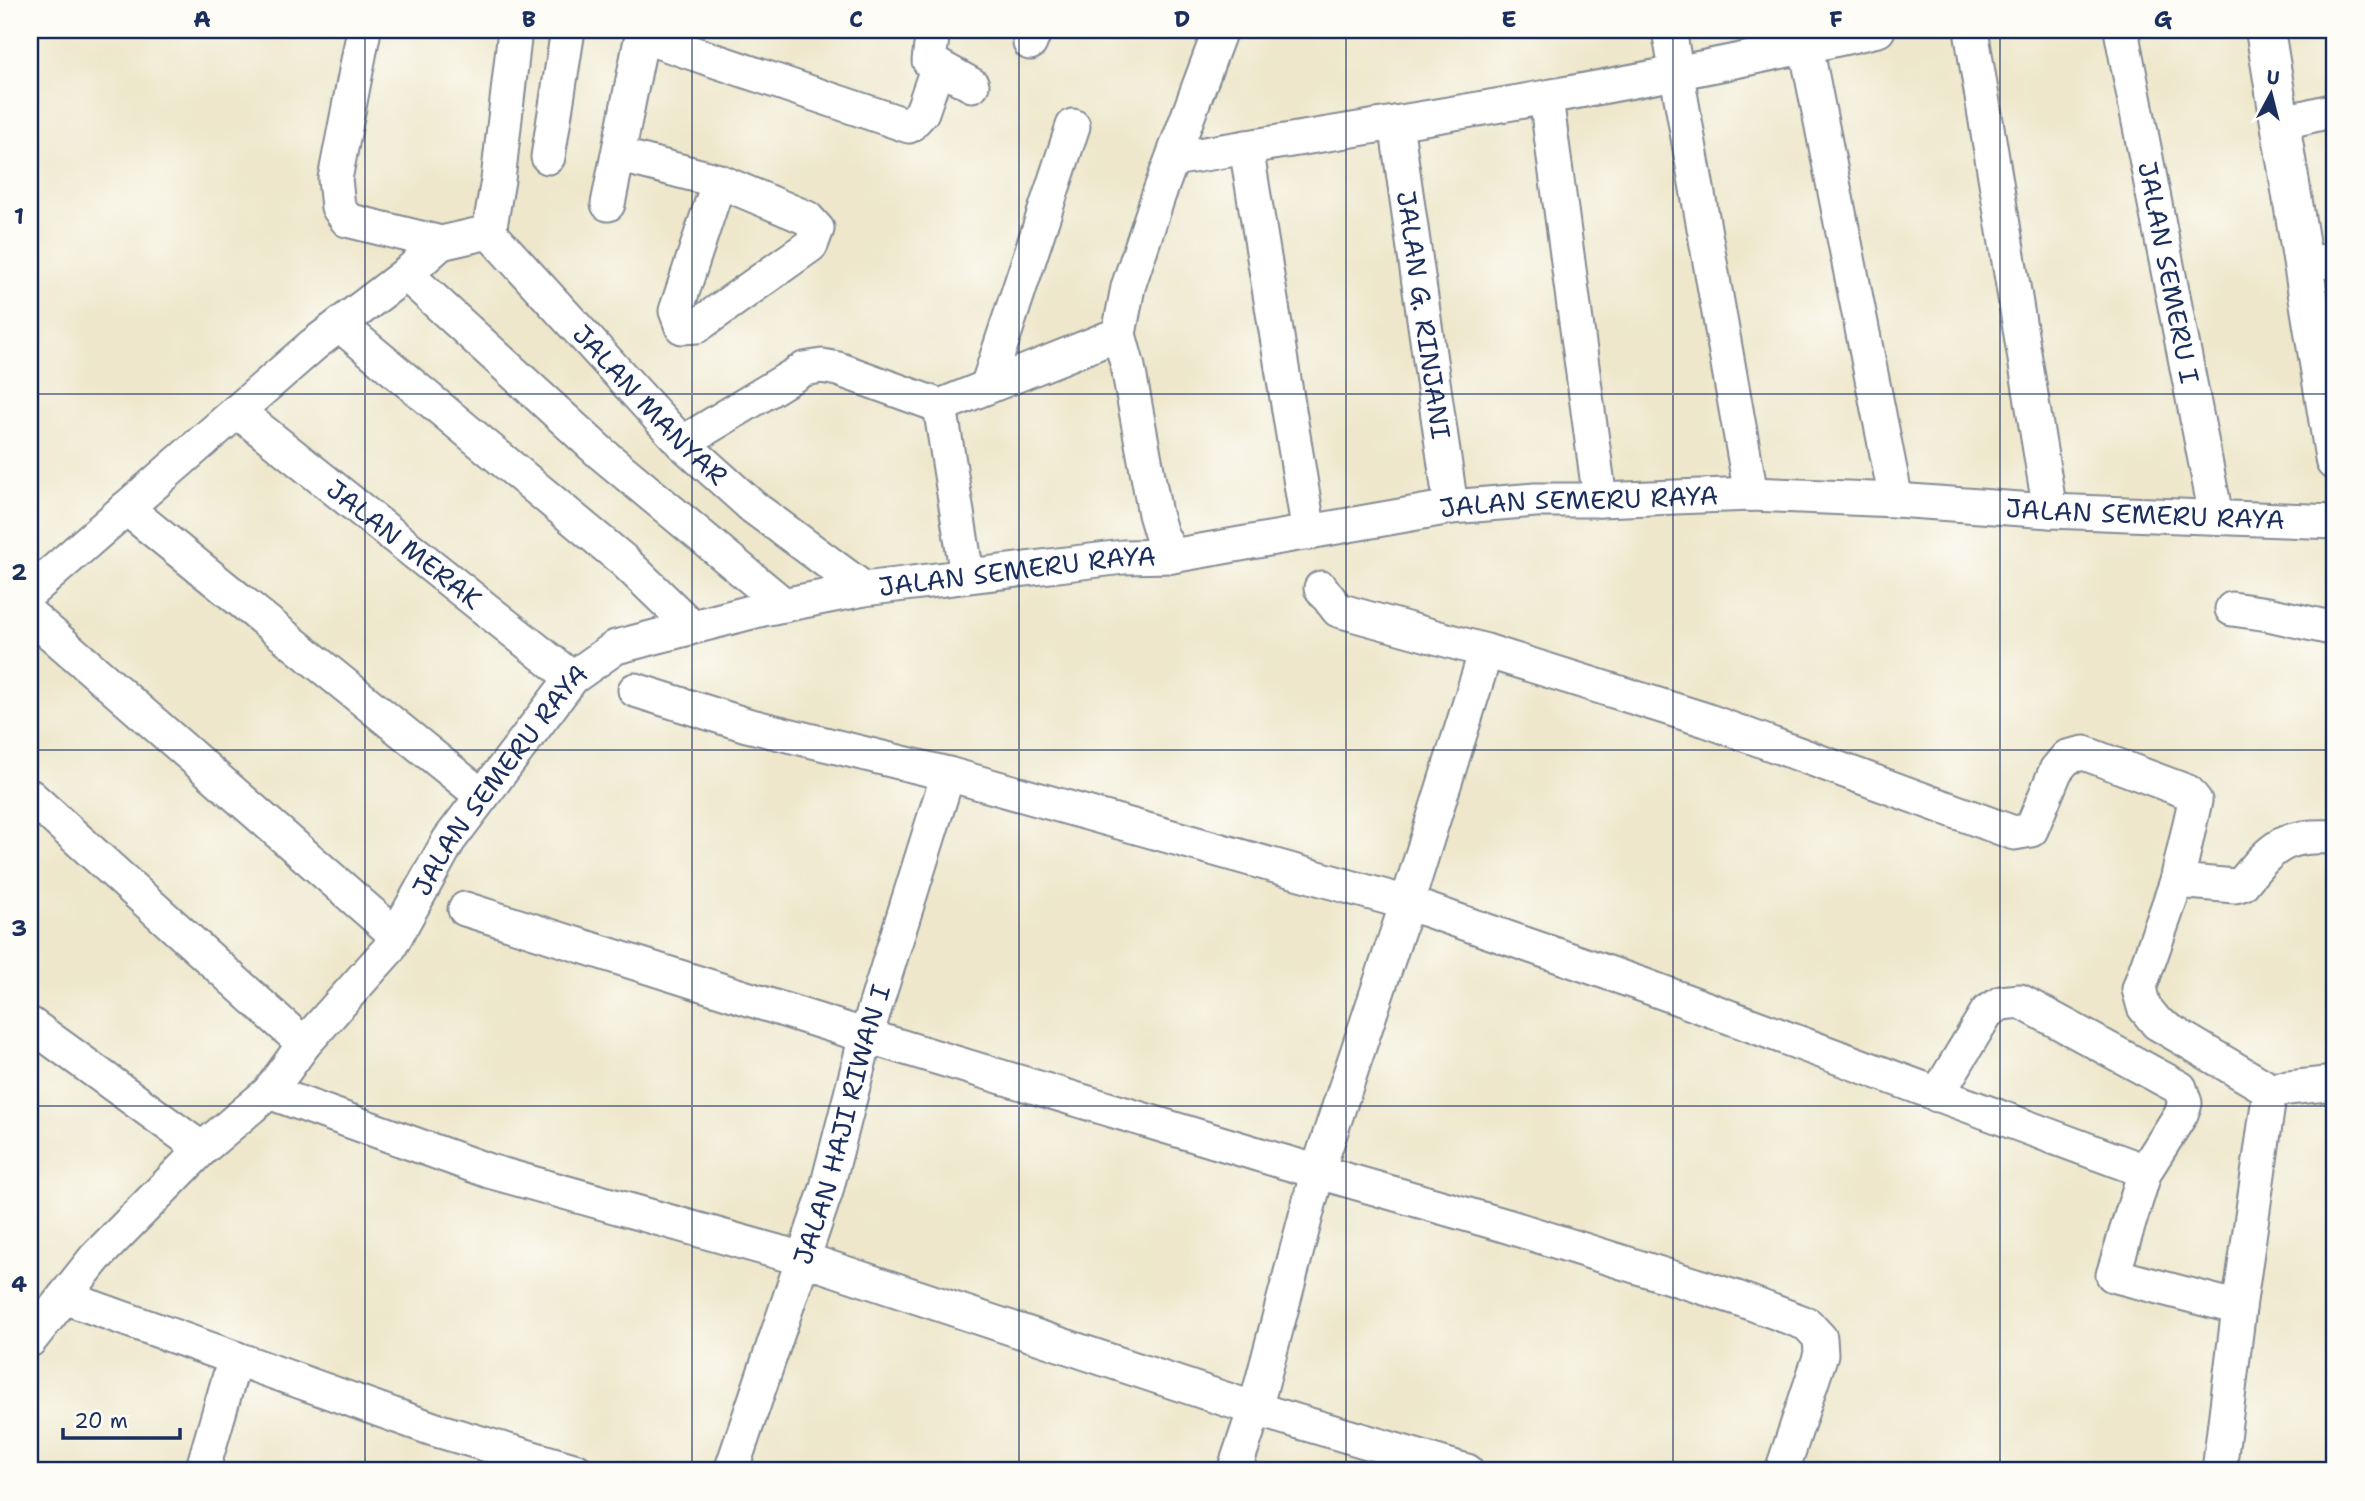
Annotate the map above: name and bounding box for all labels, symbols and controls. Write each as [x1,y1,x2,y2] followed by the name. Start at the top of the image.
[193,4,211,34] text: A
[522,4,536,34] text: B
[849,4,863,34] text: C
[1174,4,1190,34] text: D
[1501,4,1517,34] text: E
[1829,4,1843,34] text: F
[2154,4,2173,34] text: G
[2236,60,2306,130] north arrow
[2265,64,2281,91] text: U
[2130,158,2208,386] street label: JALAN SEMERU I
[1389,189,1459,441] street label: JALAN G. RINJANI
[14,201,24,231] text: 1
[565,317,735,493] street label: JALAN MANYAR
[320,471,490,617] street label: JALAN MERAK
[1437,477,1719,526] street label: JALAN SEMERU RAYA
[2005,490,2285,537] street label: JALAN SEMERU RAYA
[876,538,1156,604] street label: JALAN SEMERU RAYA
[11,557,27,587] text: 2
[404,655,594,902] street label: JALAN SEMERU RAYA
[11,913,27,943] text: 3
[784,980,898,1269] street label: JALAN HAJI RIWAN I
[11,1269,27,1299] text: 4
[63,1396,180,1440] scale bar
[74,1407,128,1435] text: 20 m

